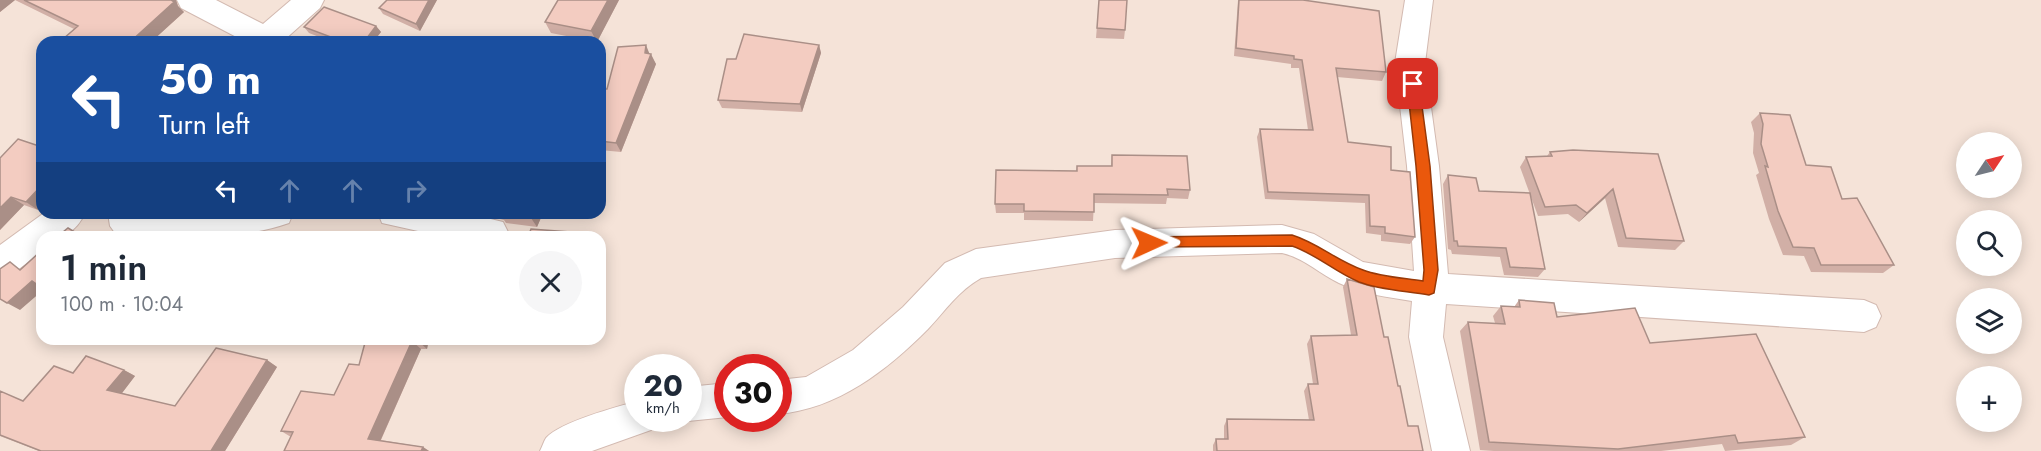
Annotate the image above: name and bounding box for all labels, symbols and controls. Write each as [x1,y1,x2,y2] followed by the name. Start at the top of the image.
[159,49,261,110] text: 50 m
[1387,58,1438,109] pin
[60,60,138,138] icon: left
[1396,67,1429,100] icon: arrive
[159,105,249,144] text: Turn left
[1956,132,2022,198] north arrow
[1956,132,2022,432] map controls
[210,174,243,207] icon: left
[273,174,306,207] icon: ahead
[336,174,369,207] icon: ahead
[399,174,432,207] icon: right
[1956,210,2022,276] button: search
[1117,211,1181,275] position arrow
[60,241,147,293] text: 1 min
[519,251,582,314] button: close
[1956,288,2022,354] button: layers
[60,290,183,319] text: 100 m · 10:04
[714,354,792,432] speed limit sign: 30
[643,364,683,407] text: 20
[1956,366,2022,432] button: +
[646,397,680,419] text: km/h

